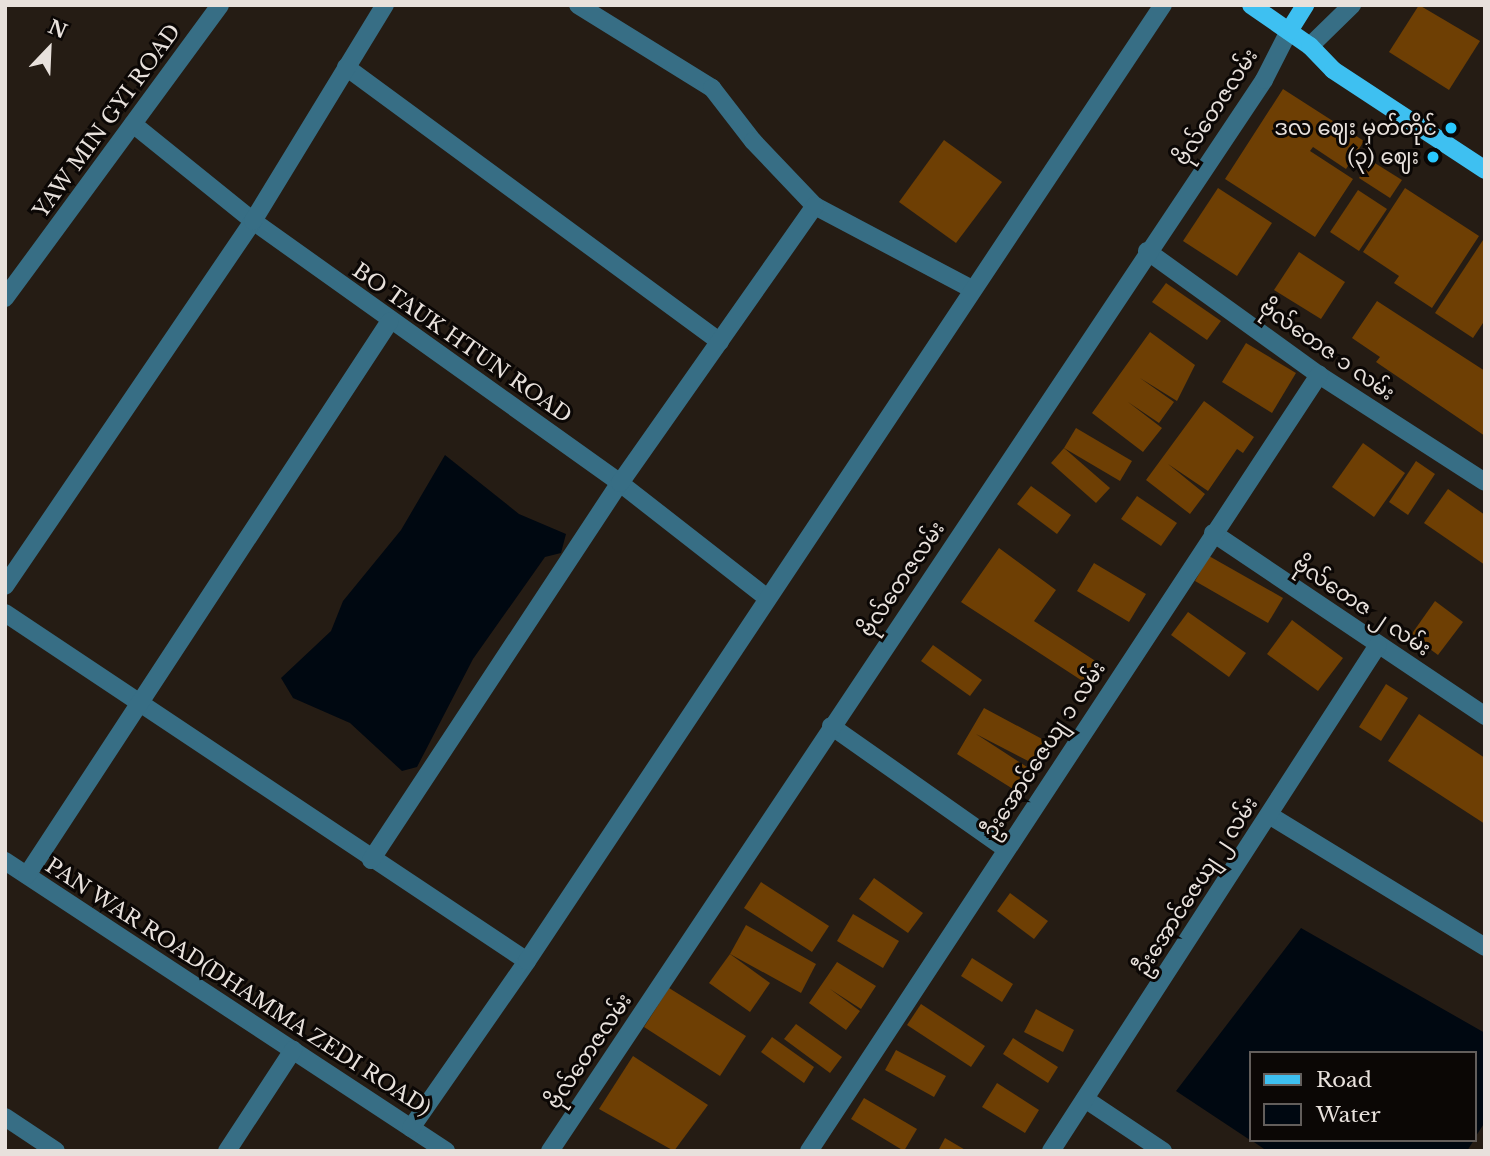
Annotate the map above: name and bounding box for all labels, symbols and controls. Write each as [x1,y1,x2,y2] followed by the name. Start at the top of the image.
[14,14,84,84] north arrow
[28,19,186,223] street label: YAW MIN GYI ROAD
[1169,44,1263,170] street label: ဗိုလ်တေဇလမ်း
[1274,115,1437,141] place label: ဒလ ဈေး မှတ်တိုင်
[1443,120,1459,136] marker: ဒလ ဈေး မှတ်တိုင်
[1348,144,1419,170] place label: (၃) ဈေး
[1425,149,1441,165] marker: (၃) ဈေး
[347,257,577,429] street label: BO TAUK HTUN ROAD
[1255,294,1399,406] street label: ဗိုလ်တေဇ ၁ လမ်း
[854,516,950,642] street label: ဗိုလ်တေဇလမ်း
[1289,551,1435,661] street label: ဗိုလ်တေဇ ၂ လမ်း
[977,657,1111,843] street label: ဦးအောင်ဇေယျ ၁ လမ်း
[1129,792,1263,980] street label: ဦးအောင်ဇေယျ ၂ လမ်း
[40,852,436,1122] street label: PAN WAR ROAD(DHAMMA ZEDI ROAD)
[541,988,637,1114] street label: ဗိုလ်တေဇလမ်း
[1248,1051,1476,1142] legend
[1316,1067,1372,1093] text: Road
[1316,1102,1380,1128] text: Water

